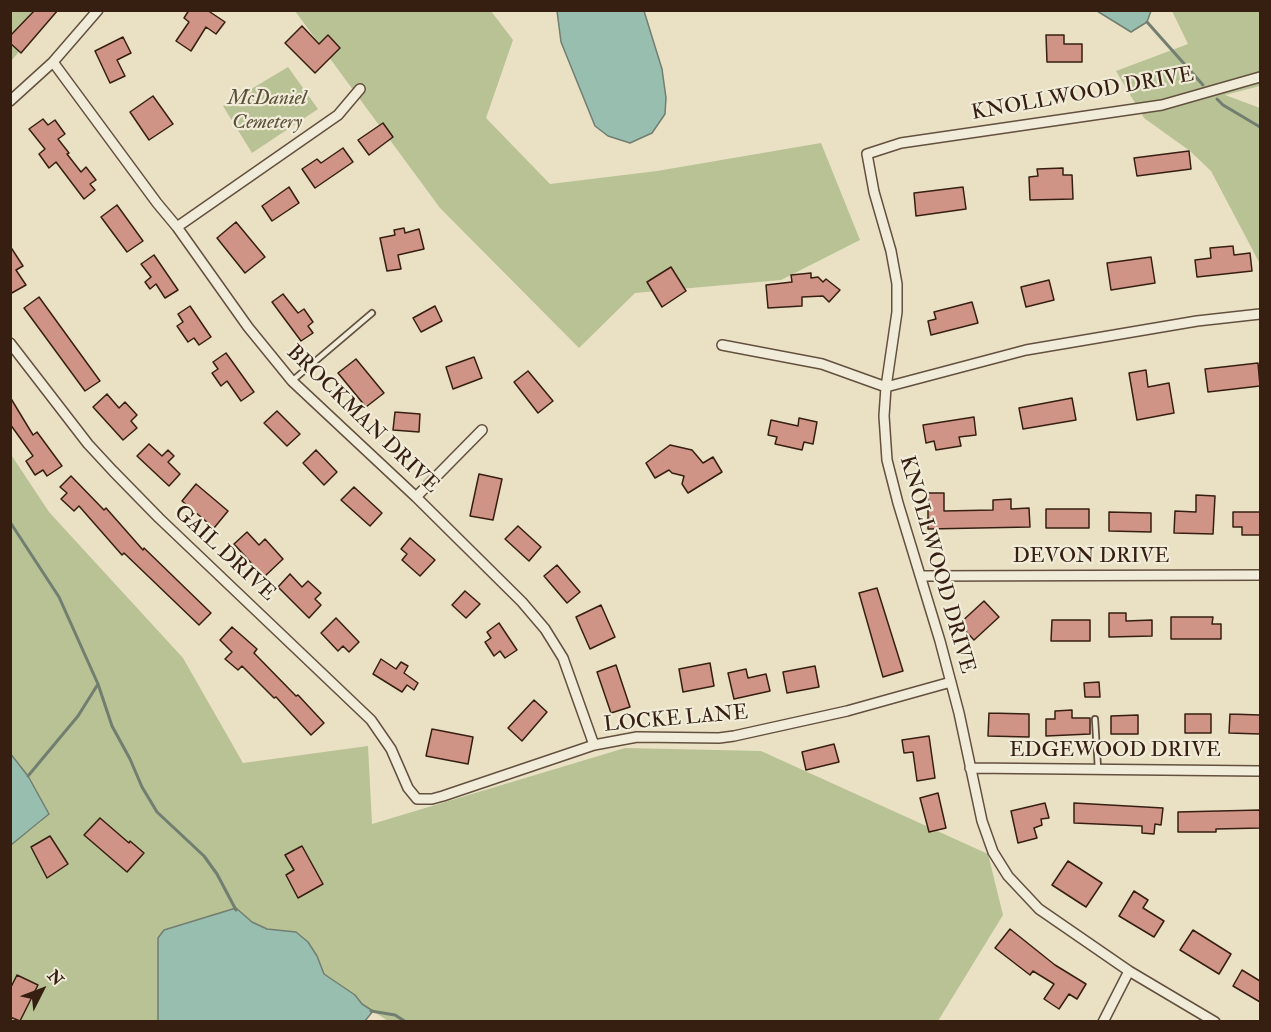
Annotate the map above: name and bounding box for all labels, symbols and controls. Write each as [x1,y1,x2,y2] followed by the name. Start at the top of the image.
[970,63,1196,127] street label: KNOLLWOOD DRIVE
[227,86,307,136] park label: McDaniel Cemetery
[280,341,444,499] street label: BROCKMAN DRIVE
[893,453,979,677] street label: KNOLLWOOD DRIVE
[168,501,280,607] street label: GAIL DRIVE
[1013,544,1169,570] street label: DEVON DRIVE
[603,701,749,739] street label: LOCKE LANE
[1009,738,1221,764] street label: EDGEWOOD DRIVE
[12,960,72,1020] north arrow
[43,966,68,990] text: N

